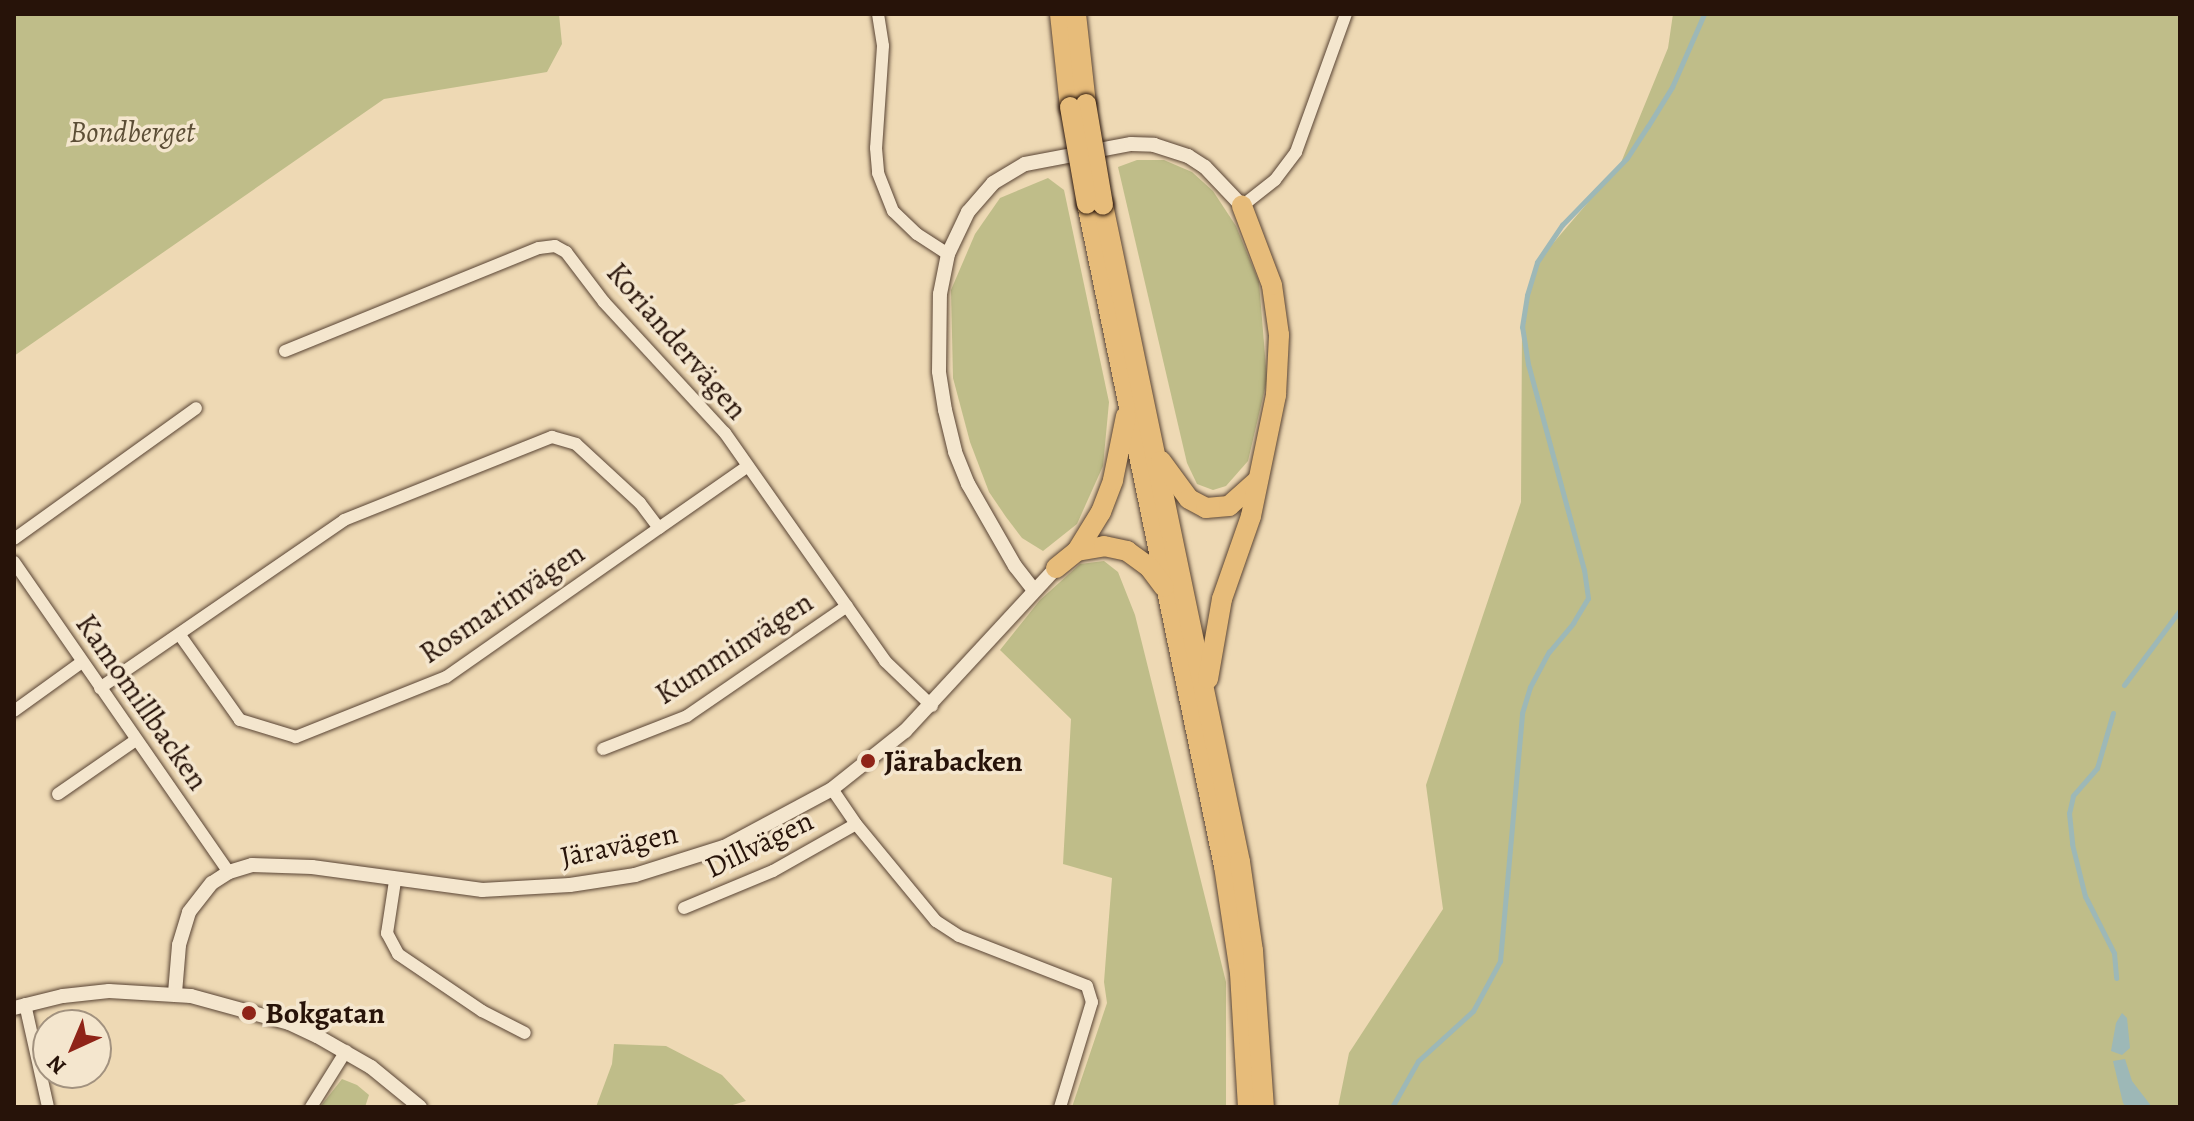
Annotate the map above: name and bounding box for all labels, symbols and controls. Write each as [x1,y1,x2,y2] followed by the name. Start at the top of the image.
[69,114,195,150] park label: Bondberget
[599,255,755,427] street label: Koriandervägen
[413,535,591,671] street label: Rosmarinvägen
[649,584,819,712] street label: Kumminvägen
[68,607,216,797] street label: Kamomillbacken
[884,743,1023,779] place label: Järabacken
[859,752,877,770] marker: Järabacken
[699,802,819,886] street label: Dillvägen
[557,815,681,875] street label: Järavägen
[265,995,385,1031] place label: Bokgatan
[240,1004,258,1022] marker: Bokgatan
[32,1009,112,1089] north arrow
[41,1048,73,1081] text: N

